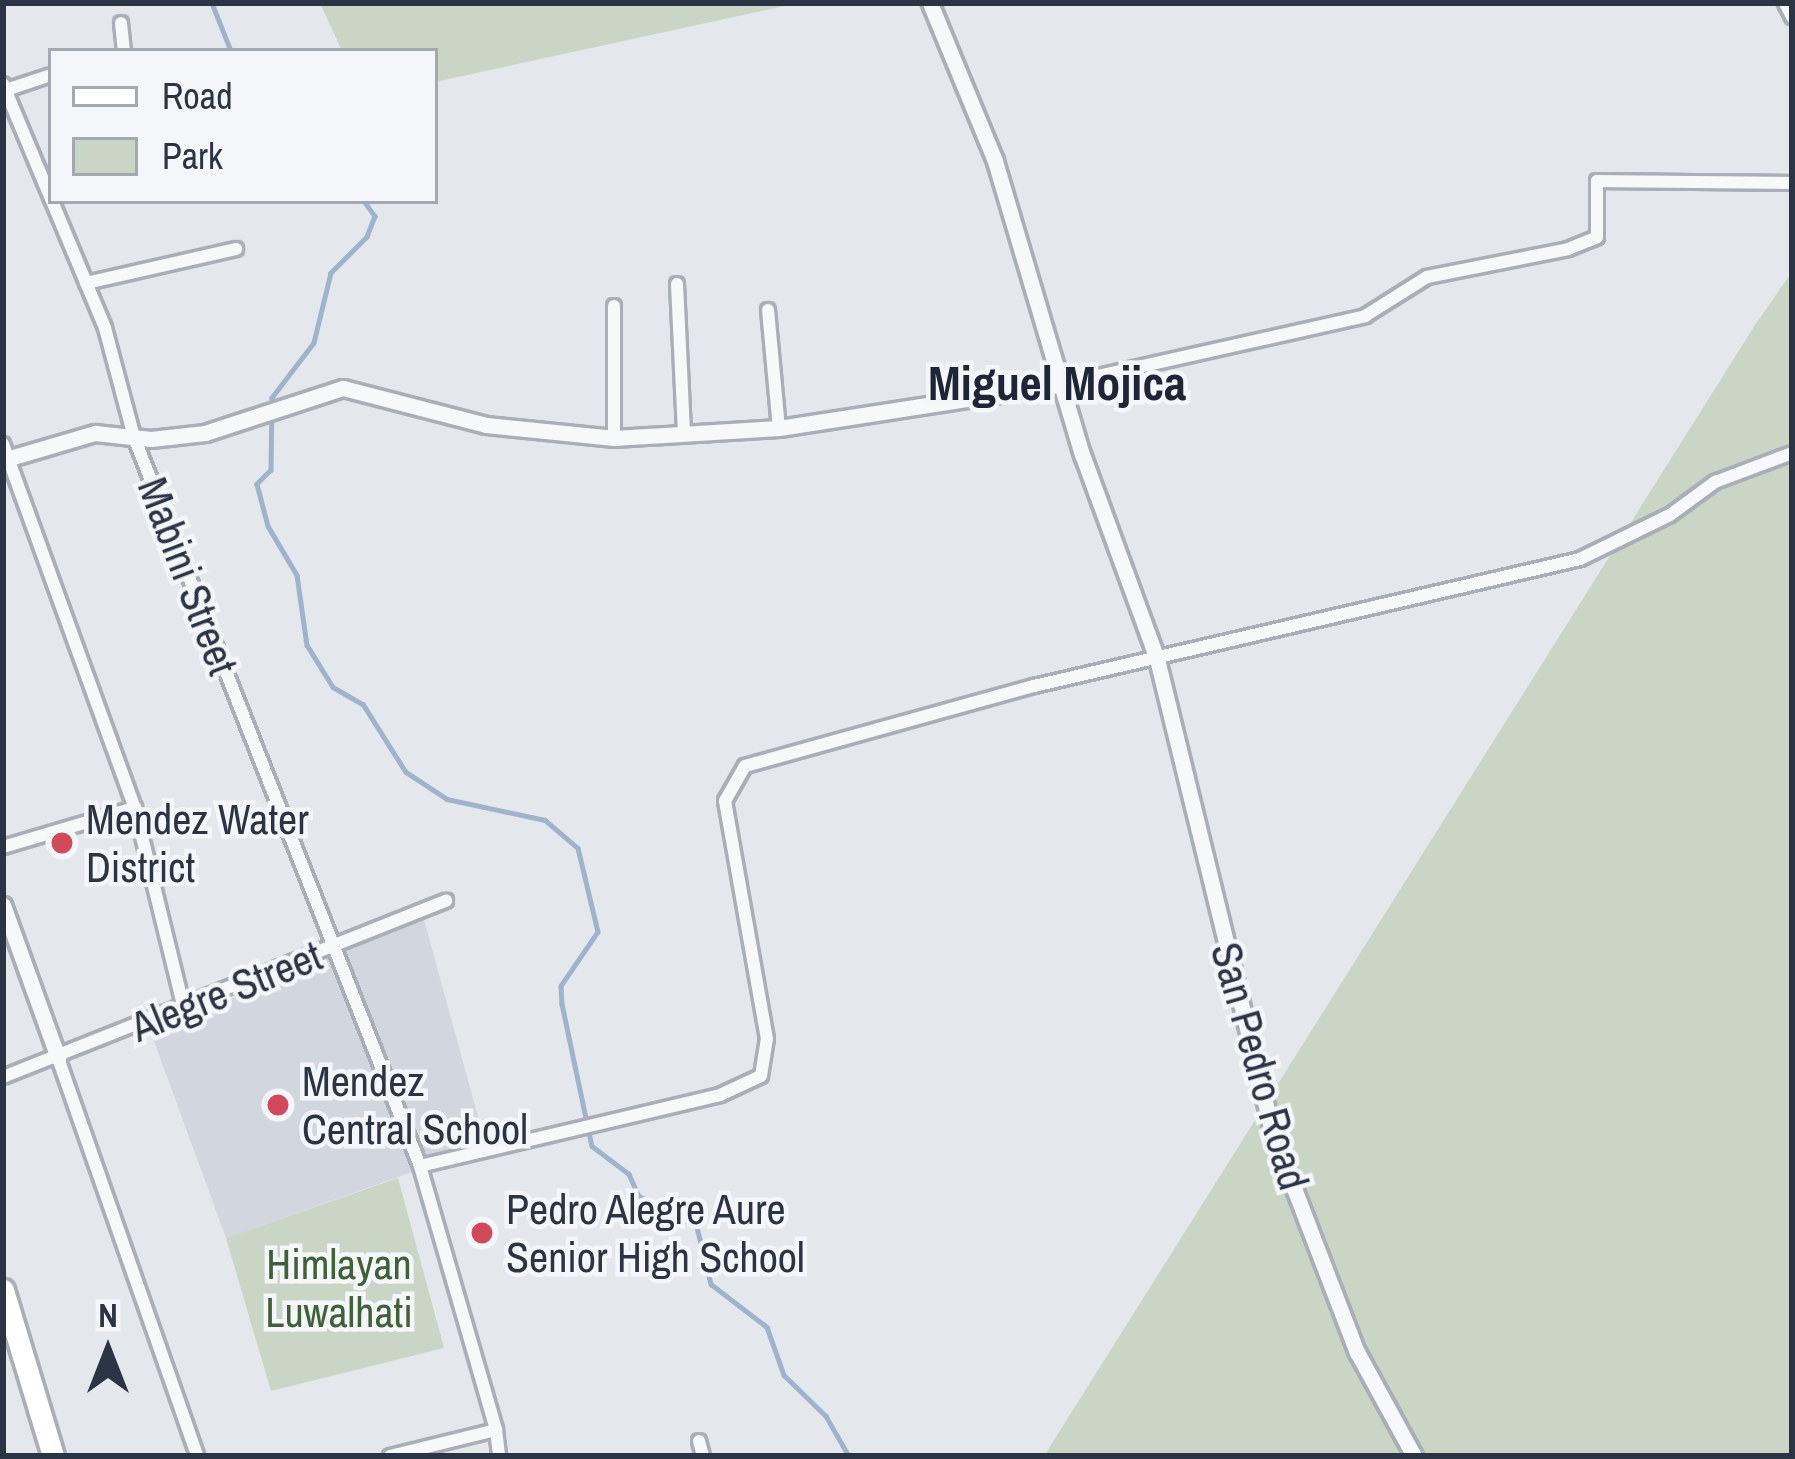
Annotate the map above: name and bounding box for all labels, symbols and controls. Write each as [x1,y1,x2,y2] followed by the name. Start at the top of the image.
[48,48,438,204] legend
[162,72,233,120] text: Road
[162,132,223,180] text: Park
[928,354,1186,412] district label: Miguel Mojica
[127,470,249,682] street label: Mabini Street
[86,794,309,892] place label: Mendez Water District
[49,830,75,856] marker: Mendez Water District
[123,930,329,1052] street label: Alegre Street
[1201,937,1319,1195] street label: San Pedro Road
[302,1056,528,1154] place label: Mendez Central School
[265,1092,291,1118] marker: Mendez Central School
[506,1184,805,1282] place label: Pedro Alegre Aure Senior High School
[469,1220,495,1246] marker: Pedro Alegre Aure Senior High School
[265,1239,413,1338] park label: Himlayan Luwalhati
[48,1291,168,1411] north arrow
[98,1293,118,1337] text: N

